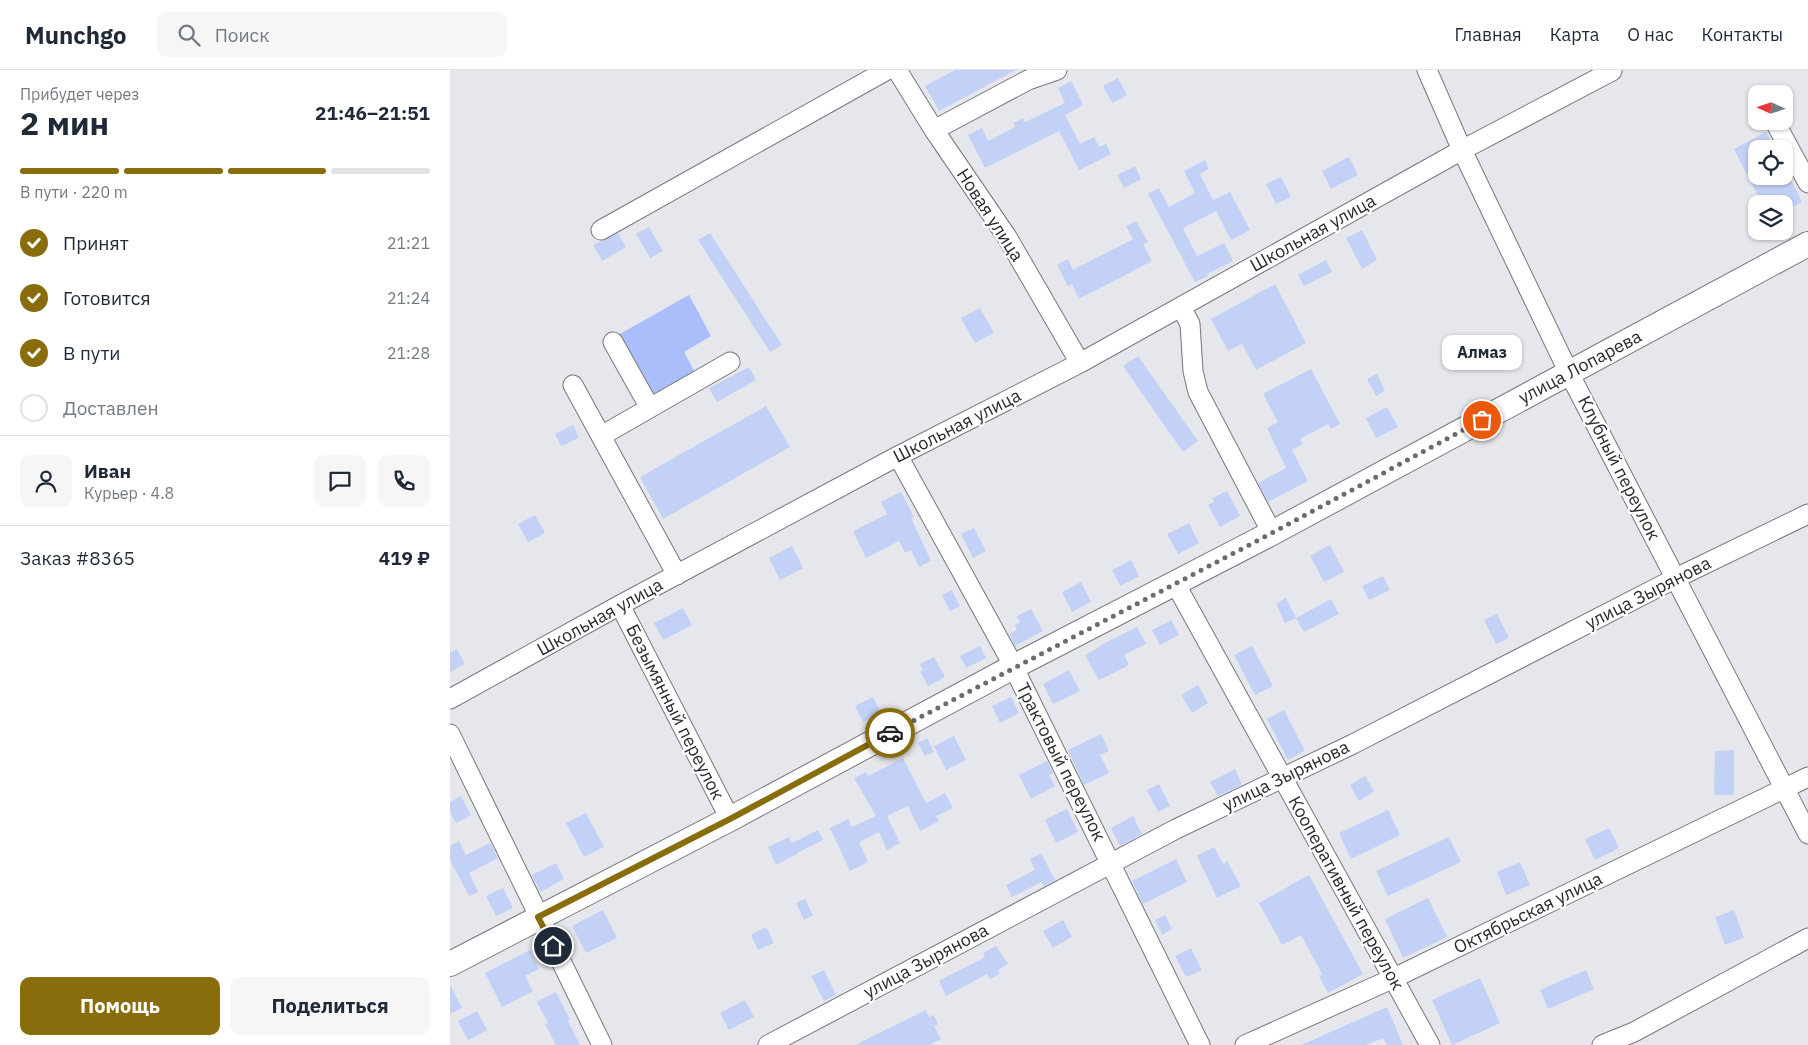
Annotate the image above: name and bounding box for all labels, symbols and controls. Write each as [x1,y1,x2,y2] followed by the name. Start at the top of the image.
[157,12,507,57] search box
[25,19,127,51] text: Munchgo
[175,21,203,49] icon: search
[215,23,270,47] text: Поиск
[1454,23,1522,46] text: Главная
[1550,23,1599,46] text: Карта
[1627,23,1674,46] text: О нас
[1702,23,1783,46] text: Контакты
[20,84,139,104] text: Прибудет через
[1748,85,1792,130] north arrow
[1748,85,1793,240] map controls
[315,101,430,125] text: 21:46–21:51
[20,102,109,144] text: 2 мин
[1748,140,1793,185] button: locate
[952,164,1029,266] street label: Новая улица
[20,182,128,202] text: В пути · 220 m
[1246,188,1380,277] street label: Школьная улица
[1748,195,1793,240] button: layers
[20,229,48,257] icon: check
[63,231,129,255] text: Принят
[387,233,430,253] text: 21:21
[20,284,48,312] icon: check
[63,286,151,310] text: Готовится
[387,288,430,308] text: 21:24
[1514,324,1646,409] street label: улица Лопарева
[1442,335,1522,370] callout: Алмаз
[20,339,48,367] icon: check
[63,341,121,365] text: В пути
[1457,342,1507,362] text: Алмаз
[387,343,430,363] text: 21:28
[889,383,1025,468] street label: Школьная улица
[1573,392,1666,544] street label: Клубный переулок
[63,396,159,420] text: Доставлен
[1461,399,1503,441] pin
[1468,406,1496,434] icon: bag
[20,455,72,507] button: person
[314,455,366,507] button: chat
[378,455,430,507] button: phone
[84,459,131,483] text: Иван
[84,483,174,503] text: Курьер · 4.8
[20,546,135,570] text: Заказ #8365
[379,546,430,570] text: 419 ₽
[1581,551,1715,634] street label: улица Зырянова
[533,572,667,661] street label: Школьная улица
[621,620,730,803] street label: Безымянный переулок
[1011,679,1111,845] street label: Трактовый переулок
[865,708,915,758] courier
[876,719,904,747] icon: car
[1219,735,1353,816] street label: улица Зырянова
[1283,792,1409,994] street label: Кооперативный переулок
[1450,866,1606,959] street label: Октябрьская улица
[859,918,992,1003] street label: улица Зырянова
[532,925,574,967] pin
[539,932,567,960] icon: home
[20,977,220,1035] button: Помощь
[230,977,430,1035] button: Поделиться

